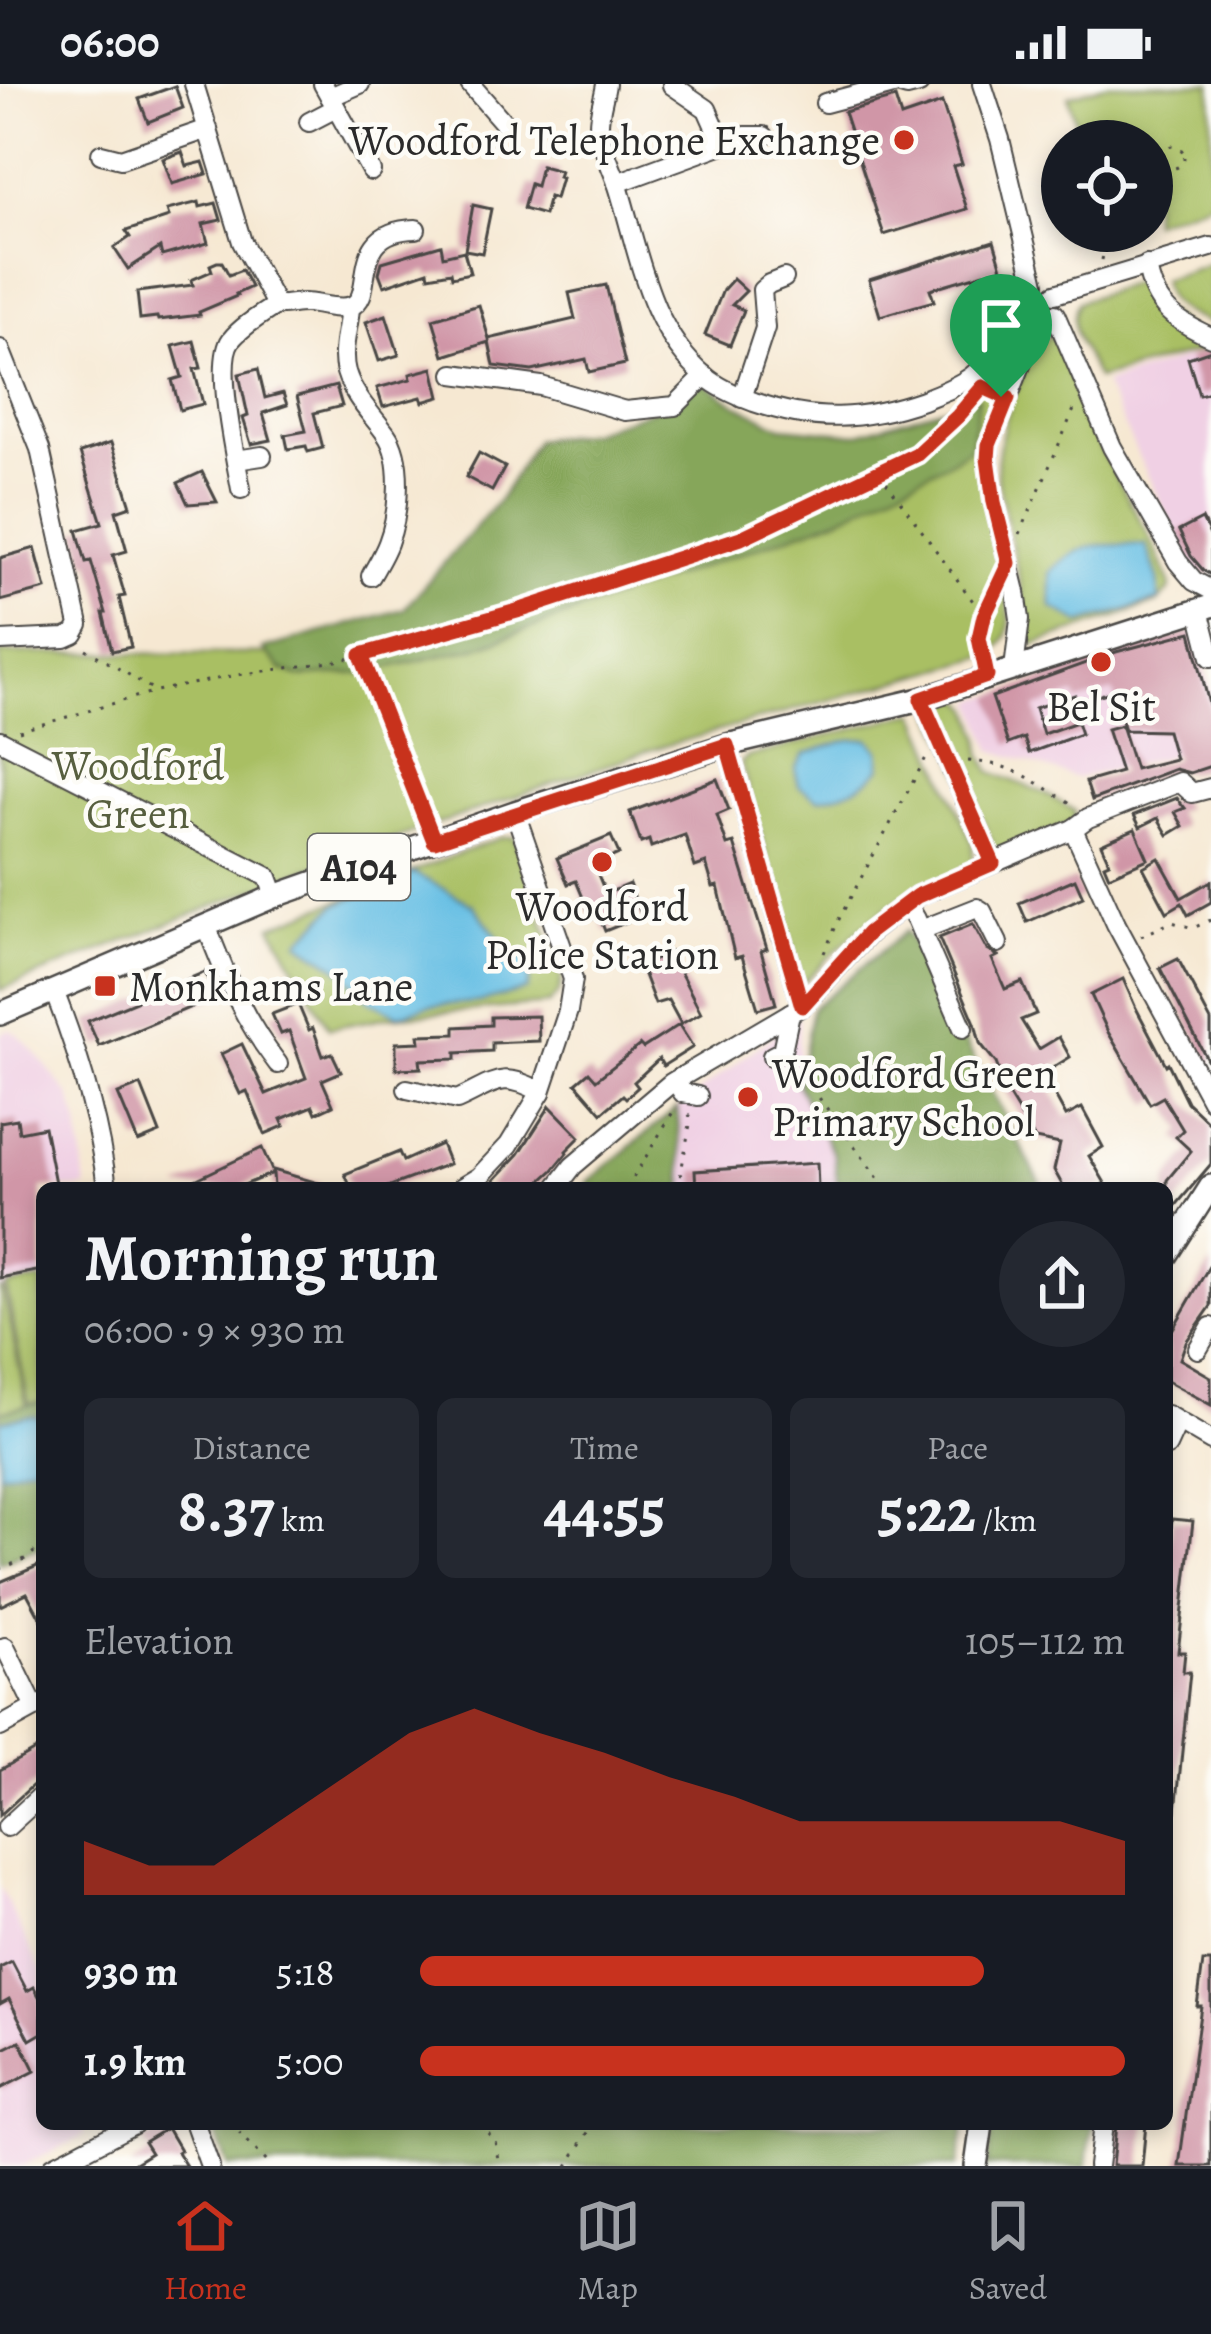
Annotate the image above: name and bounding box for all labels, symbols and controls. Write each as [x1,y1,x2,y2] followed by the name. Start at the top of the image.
[60,11,160,73] text: 06:00
[347,112,880,169] place label: Woodford Telephone Exchange
[1041,120,1173,252] map controls
[1041,120,1173,252] button: locate
[891,127,917,153] marker: Woodford Telephone Exchange
[950,274,1052,397] pin
[968,292,1034,358] icon: arrive
[1088,649,1114,675] marker: Bel Sit
[1046,678,1156,735] place label: Bel Sit
[51,737,225,842] park label: Woodford Green
[308,834,410,900] road number: A104
[589,849,615,875] marker: Woodford Police Station
[485,878,719,983] place label: Woodford Police Station
[129,958,413,1015] place label: Monkhams Lane
[92,973,118,999] marker: Monkhams Lane
[771,1045,1056,1150] place label: Woodford Green Primary School
[735,1084,761,1110] marker: Woodford Green Primary School
[84,1213,439,1303] text: Morning run
[999,1221,1125,1347] button: share
[84,1303,345,1356] text: 06:00 · 9 × 930 m
[192,1425,311,1470] text: Distance
[570,1425,639,1470] text: Time
[927,1425,988,1470] text: Pace
[178,1470,275,1552] text: 8.37
[544,1470,665,1552] text: 44:55
[878,1470,976,1552] text: 5:22
[275,1497,325,1542] text: km
[976,1497,1037,1542] text: /km
[84,1614,234,1667] text: Elevation
[965,1614,1125,1667] text: 105–112 m
[84,1945,178,1998] text: 930 m
[276,1945,334,1998] text: 5:18
[84,2035,186,2088] text: 1.9 km
[276,2035,344,2088] text: 5:00
[164,2193,247,2310] tab: Home
[575,2193,641,2310] tab: Map
[969,2193,1047,2310] tab: Saved

